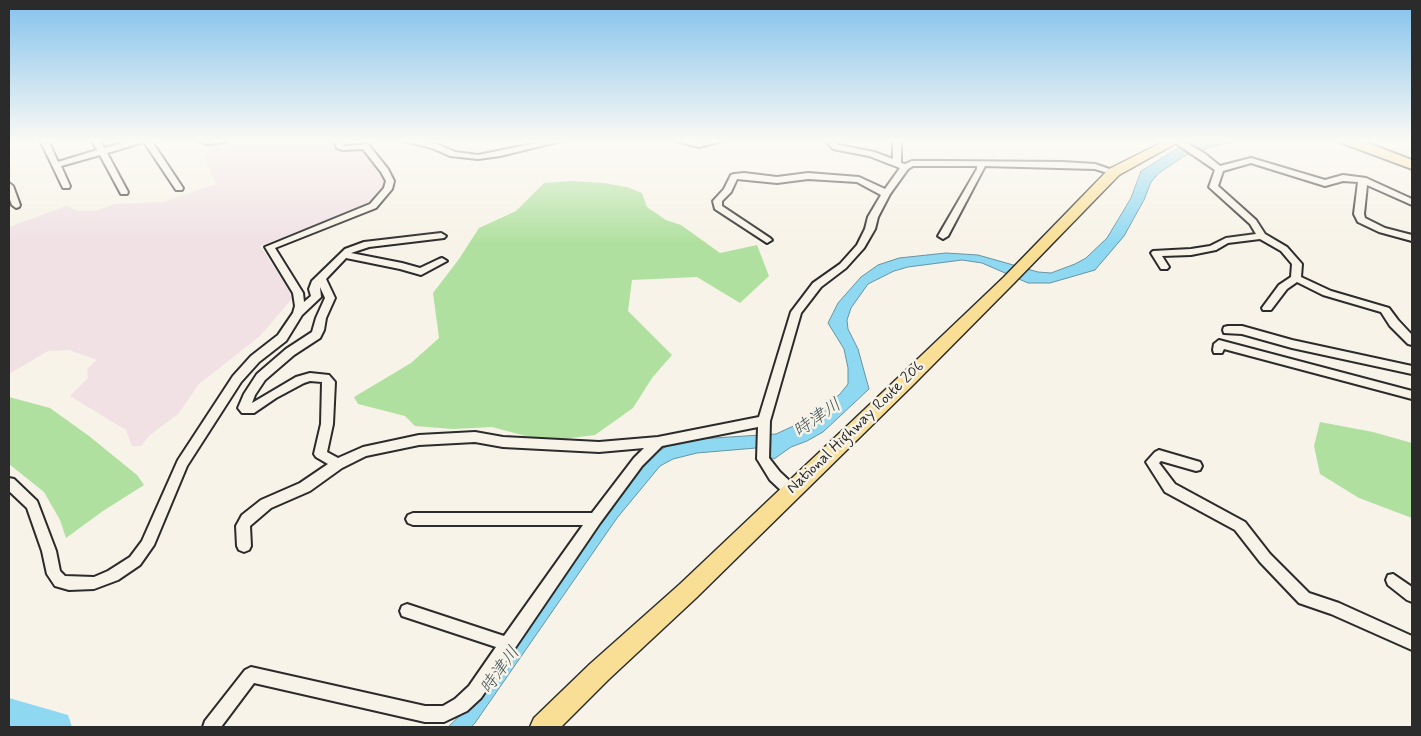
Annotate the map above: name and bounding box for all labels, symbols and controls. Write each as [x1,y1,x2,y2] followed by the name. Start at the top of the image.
[783,357,929,499] street label: National Highway Route 206
[790,395,846,443] water label: 時津川
[476,643,526,699] water label: 時津川

